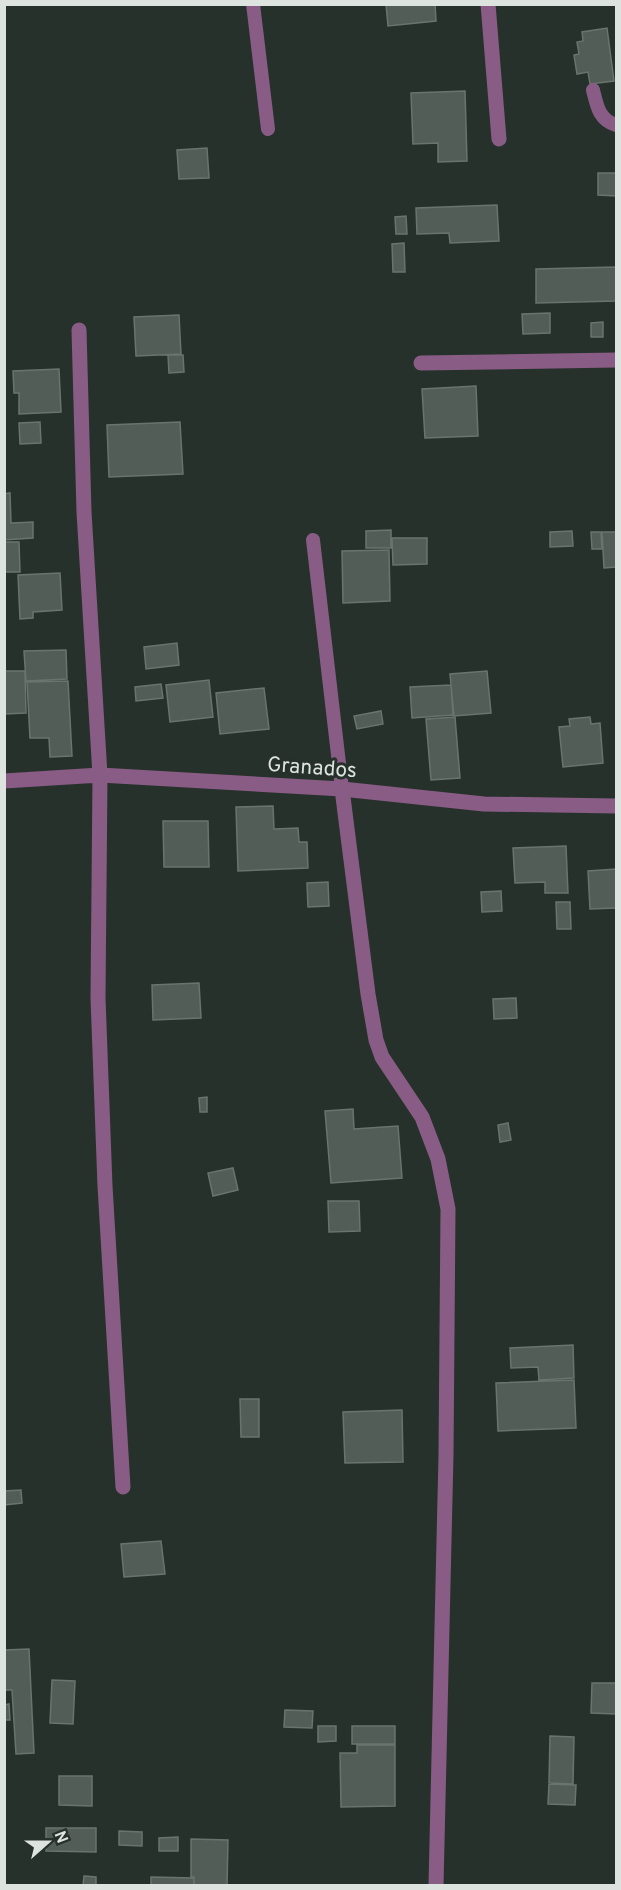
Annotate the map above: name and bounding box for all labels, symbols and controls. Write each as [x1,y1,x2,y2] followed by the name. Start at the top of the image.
[266,752,358,785] street label: Granados
[18,1812,78,1872] north arrow
[49,1828,72,1846] text: N

